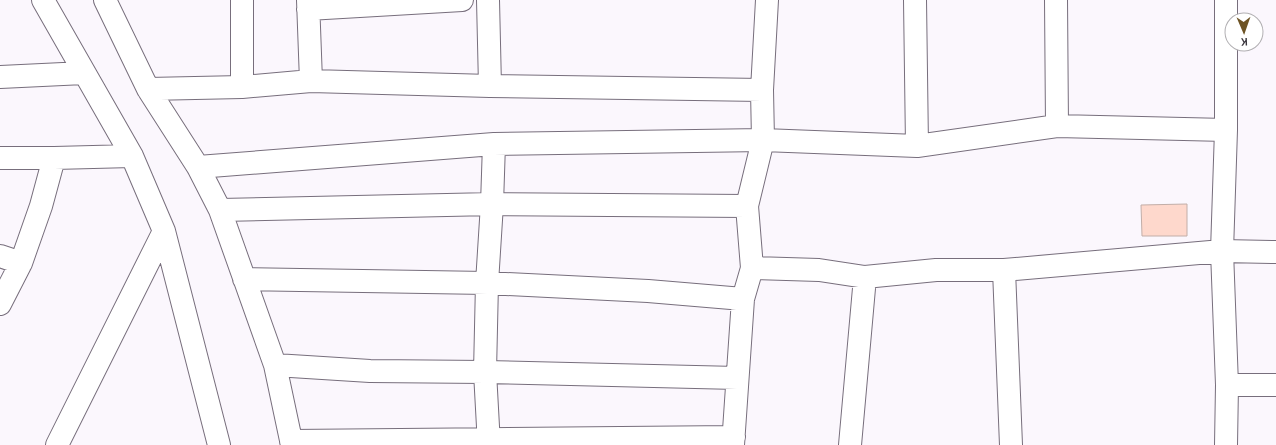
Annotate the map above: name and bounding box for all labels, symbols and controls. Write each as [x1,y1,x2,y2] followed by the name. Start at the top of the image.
[1224,12,1264,52] north arrow
[1240,35,1248,49] text: K

